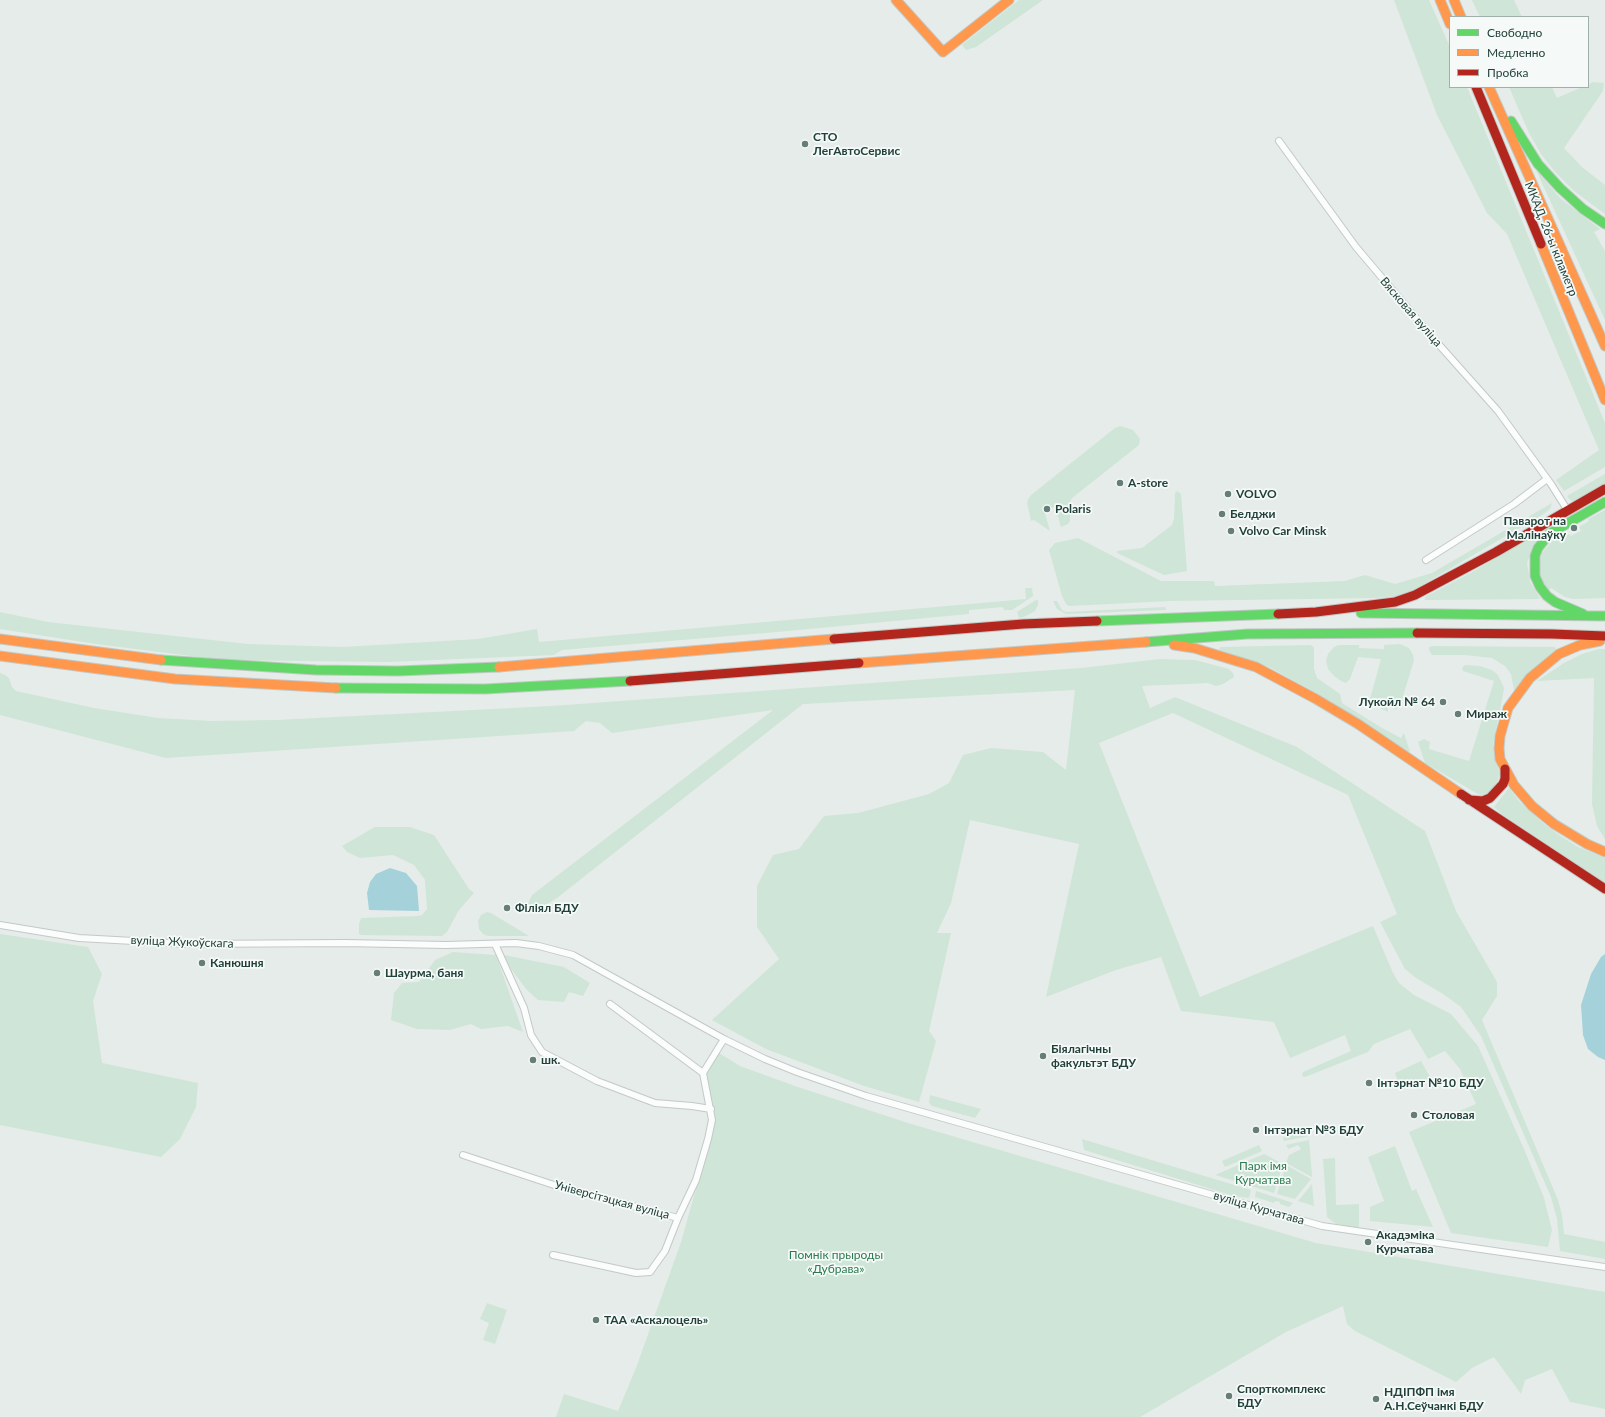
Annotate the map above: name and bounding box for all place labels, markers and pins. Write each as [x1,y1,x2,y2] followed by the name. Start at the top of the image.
[813,130,900,158] place label: СТО ЛегАвтоСервис
[800,139,810,149] marker: СТО ЛегАвтоСервис
[1128,476,1168,490] place label: А-store
[1115,478,1125,488] marker: А-store
[1236,487,1277,501] place label: VOLVO
[1223,489,1233,499] marker: VOLVO
[1055,502,1091,516] place label: Polaris
[1042,504,1052,514] marker: Polaris
[1230,507,1276,521] place label: Белджи
[1217,509,1227,519] marker: Белджи
[1503,514,1566,542] place label: Паварот на Малінаўку
[1569,523,1579,533] marker: Паварот на Малінаўку
[1239,524,1326,538] place label: Volvo Car Minsk
[1226,526,1236,536] marker: Volvo Car Minsk
[1359,695,1435,709] place label: Лукойл № 64
[1438,697,1448,707] marker: Лукойл № 64
[1466,707,1507,721] place label: Мираж
[1453,709,1463,719] marker: Мираж
[515,901,579,915] place label: Філіял БДУ
[502,903,512,913] marker: Філіял БДУ
[210,956,264,970] place label: Канюшня
[197,958,207,968] marker: Канюшня
[385,966,463,980] place label: Шаурма, баня
[372,968,382,978] marker: Шаурма, баня
[1051,1042,1136,1070] place label: Біялагічны факультэт БДУ
[1038,1051,1048,1061] marker: Біялагічны факультэт БДУ
[541,1053,560,1067] place label: шк.
[528,1055,538,1065] marker: шк.
[1377,1076,1484,1090] place label: Інтэрнат №10 БДУ
[1364,1078,1374,1088] marker: Інтэрнат №10 БДУ
[1422,1108,1475,1122] place label: Столовая
[1409,1110,1419,1120] marker: Столовая
[1264,1123,1364,1137] place label: Інтэрнат №3 БДУ
[1251,1125,1261,1135] marker: Інтэрнат №3 БДУ
[1376,1228,1435,1256] place label: Акадэміка Курчатава
[1363,1237,1373,1247] marker: Акадэміка Курчатава
[604,1313,708,1327] place label: ТАА «Аскалоцель»
[591,1315,601,1325] marker: ТАА «Аскалоцель»
[1237,1382,1326,1410] place label: Спорткомплекс БДУ
[1384,1385,1484,1413] place label: НДІПФП імя А.Н.Сеўчанкі БДУ
[1224,1391,1234,1401] marker: Спорткомплекс БДУ
[1371,1394,1381,1404] marker: НДІПФП імя А.Н.Сеўчанкі БДУ

